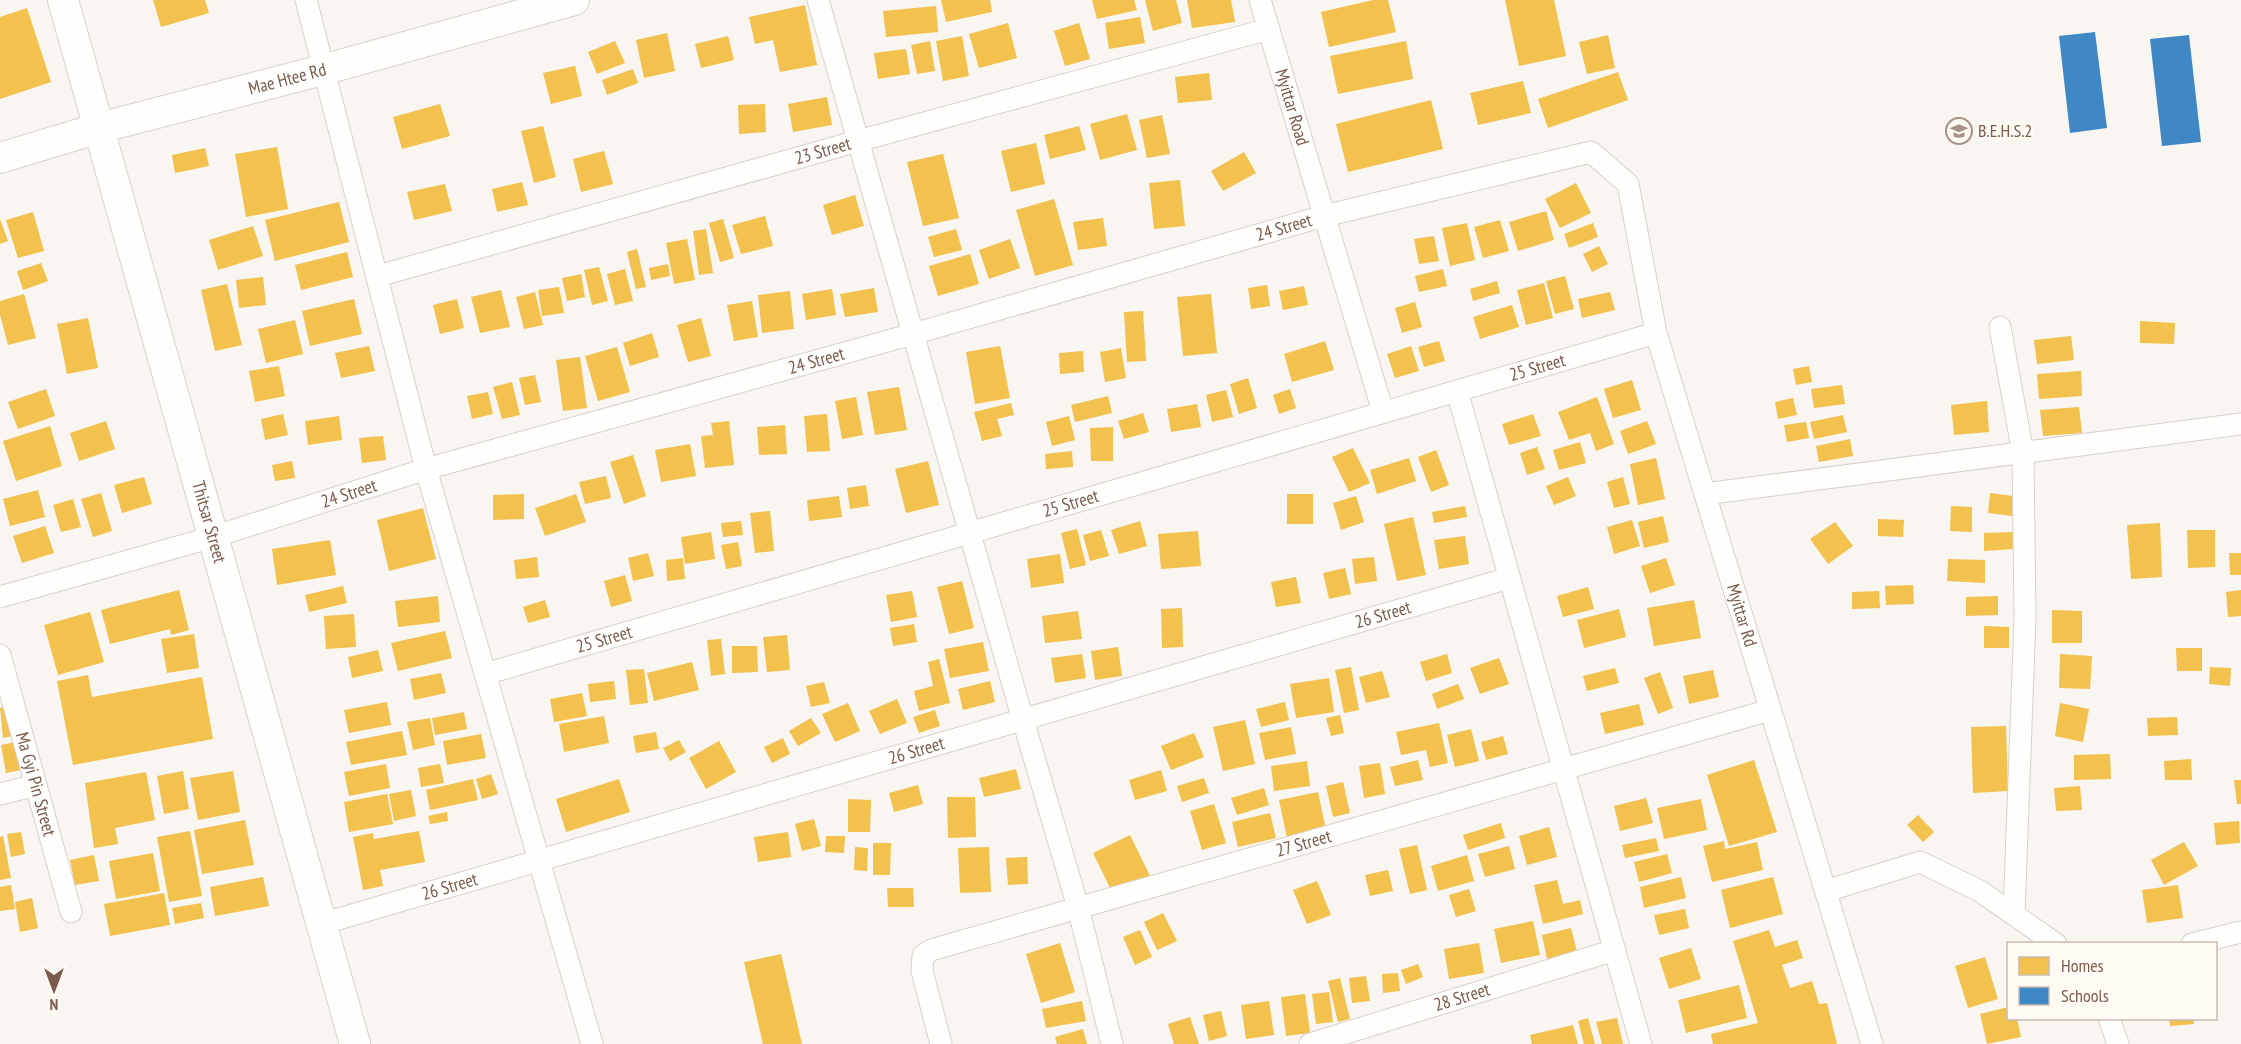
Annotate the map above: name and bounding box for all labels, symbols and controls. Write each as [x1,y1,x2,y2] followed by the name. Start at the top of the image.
[246,57,328,100] street label: Mae Htee Rd
[1270,66,1315,148] street label: Myittar Road
[1944,116,1974,146] school or university icon: B.E.H.S.2
[1978,119,2032,142] place label: B.E.H.S.2
[792,132,853,169] street label: 23 Street
[1253,208,1314,246] street label: 24 Street
[786,342,847,379] street label: 24 Street
[1506,348,1568,386] street label: 25 Street
[318,473,380,513] street label: 24 Street
[187,478,232,566] street label: Thitsar Street
[1040,484,1101,522] street label: 25 Street
[1722,581,1763,649] street label: Myittar Rd
[1352,595,1414,633] street label: 26 Street
[573,620,635,658] street label: 25 Street
[11,729,62,839] street label: Ma Gyi Pin Street
[885,731,947,769] street label: 26 Street
[1273,824,1334,862] street label: 27 Street
[419,867,480,905] street label: 26 Street
[2007,942,2217,1020] legend
[2061,954,2104,977] text: Homes
[24,960,84,1020] north arrow
[1431,977,1493,1016] street label: 28 Street
[2061,984,2109,1007] text: Schools
[50,995,58,1015] text: N

